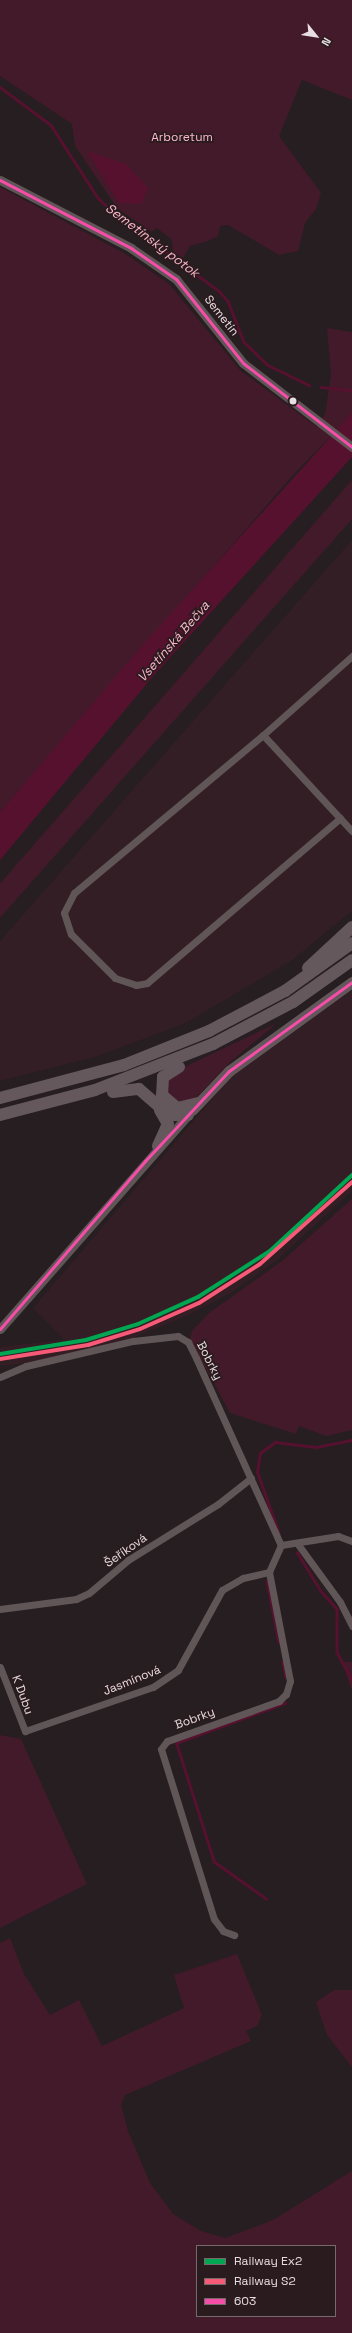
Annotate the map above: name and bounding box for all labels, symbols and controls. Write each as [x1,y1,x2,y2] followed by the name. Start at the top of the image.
[296,16,336,56] north arrow
[318,35,334,49] text: N
[151,131,213,145] park label: Arboretum
[102,201,202,281] water label: Semetínský potok
[201,293,241,339] street label: Semetín
[288,396,298,406] unlabelled marker
[135,599,213,685] water label: Vsetínská Bečva
[193,1339,225,1383] street label: Bobrky
[102,1531,150,1571] street label: Šeříková
[101,1663,163,1699] street label: Jasmínová
[8,1673,36,1717] street label: K Dubu
[173,1705,217,1733] street label: Bobrky
[196,2245,336,2317] legend
[234,2253,302,2269] text: Railway Ex2
[234,2273,296,2289] text: Railway S2
[234,2293,256,2309] text: 603

